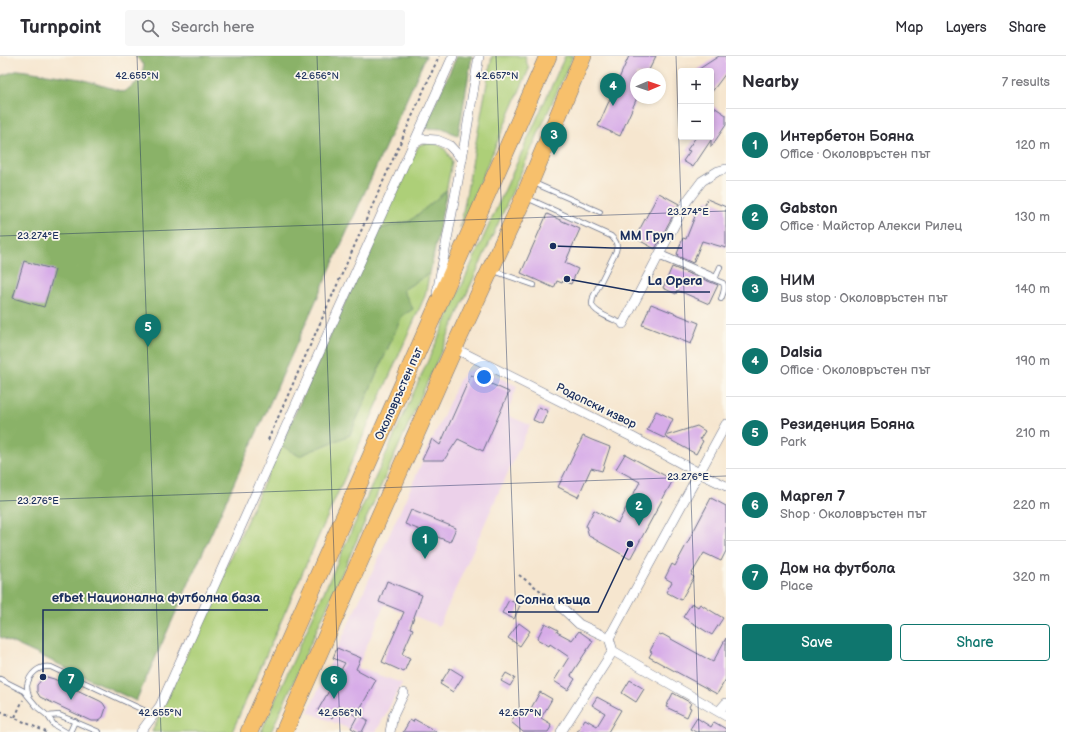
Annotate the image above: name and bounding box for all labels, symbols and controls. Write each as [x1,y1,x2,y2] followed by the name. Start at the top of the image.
[125,10,405,46] search box
[20,16,101,39] text: Turnpoint
[139,17,161,39] icon: search
[171,18,254,37] text: Search here
[895,19,923,36] text: Map
[945,19,987,36] text: Layers
[1009,19,1046,36] text: Share
[630,68,666,104] north arrow
[678,68,714,140] map controls
[678,68,714,104] button: +
[115,70,159,82] text: 42.655°N
[295,70,339,82] text: 42.656°N
[476,70,518,82] text: 42.657°N
[742,72,799,92] text: Nearby
[600,73,626,106] pin: 4
[1002,74,1050,90] text: 7 results
[678,104,714,140] button: −
[541,122,567,155] pin: 3
[780,127,914,146] text: Интербетон Бояна
[752,137,758,153] text: 1
[1015,137,1050,153] text: 120 m
[780,146,931,162] text: Office · Околовръстен път
[780,199,838,218] text: Gabston
[667,206,709,218] text: 23.274°E
[751,209,759,225] text: 2
[1015,209,1050,225] text: 130 m
[780,218,962,234] text: Office · Майстор Алекси Рилец
[612,223,682,248] callout: ММ Груп
[620,228,674,244] text: ММ Груп
[17,230,59,242] text: 23.274°E
[639,267,710,292] callout: La Opera
[780,271,815,290] text: НИМ
[647,273,703,289] text: La Opera
[751,281,759,297] text: 3
[1015,281,1050,297] text: 140 m
[780,290,948,306] text: Bus stop · Околовръстен път
[135,314,161,347] pin: 5
[780,343,822,362] text: Dalsia
[372,345,426,443] street label: Околовръстен път
[751,353,759,369] text: 4
[1016,353,1050,369] text: 190 m
[780,362,931,378] text: Office · Околовръстен път
[474,367,494,387] your location
[553,380,639,432] street label: Родопски извор
[780,415,915,434] text: Резиденция Бояна
[751,425,759,441] text: 5
[1016,425,1050,441] text: 210 m
[780,434,806,450] text: Park
[667,471,709,483] text: 23.276°E
[780,487,845,506] text: Маргел 7
[626,493,652,526] pin: 2
[17,495,59,507] text: 23.276°E
[751,497,759,513] text: 6
[1013,497,1050,513] text: 220 m
[780,506,927,522] text: Shop · Околовръстен път
[412,526,438,559] pin: 1
[780,559,895,578] text: Дом на футбола
[751,569,759,585] text: 7
[1012,569,1050,585] text: 320 m
[780,578,813,594] text: Place
[43,585,268,610] callout: efbet Национална футболна база
[508,587,598,612] callout: Солна къща
[52,590,261,606] text: efbet Национална футболна база
[516,592,591,608] text: Солна къща
[742,624,892,661] button: Save
[900,624,1050,661] button: Share
[321,666,347,699] pin: 6
[58,667,84,700] pin: 7
[138,707,182,719] text: 42.655°N
[318,707,362,719] text: 42.656°N
[499,707,541,719] text: 42.657°N

